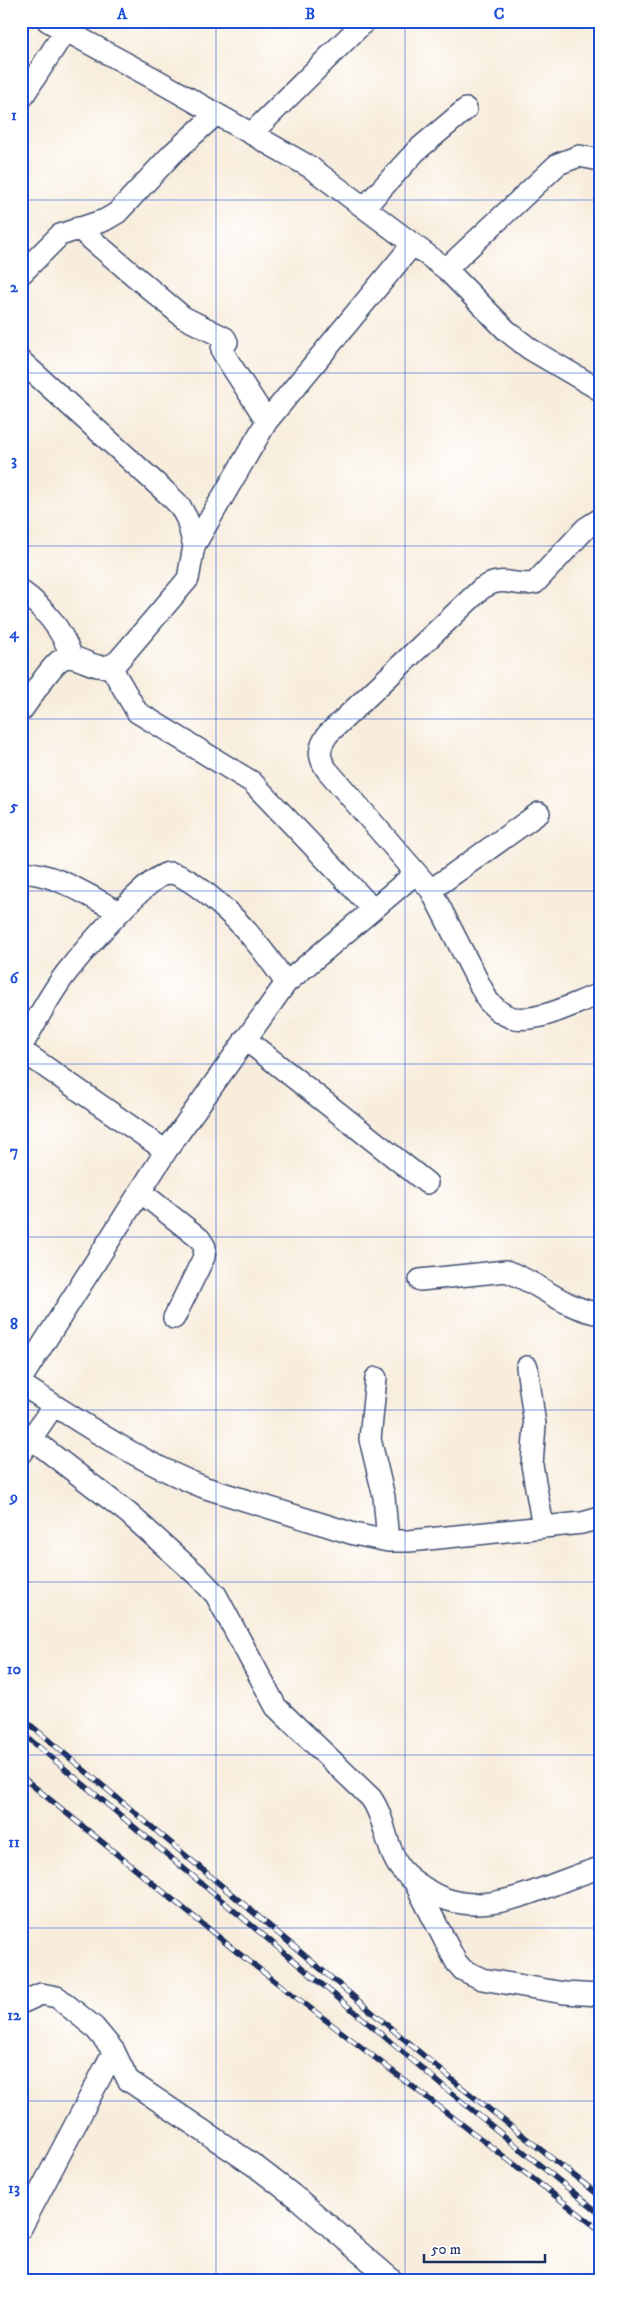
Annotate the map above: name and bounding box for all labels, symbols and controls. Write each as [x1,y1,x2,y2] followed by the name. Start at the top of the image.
[116,4,128,24] text: A
[305,4,315,24] text: B
[494,4,504,24] text: C
[11,105,17,125] text: 1
[10,277,19,297] text: 2
[11,450,17,470] text: 3
[8,623,19,643] text: 4
[9,796,18,816] text: 5
[10,968,20,988] text: 6
[10,1141,18,1161] text: 7
[10,1314,18,1334] text: 8
[9,1487,18,1507] text: 9
[7,1659,22,1679] text: 10
[8,1832,20,1852] text: 11
[7,2005,22,2025] text: 12
[8,2178,20,2198] text: 13
[424,2231,545,2263] scale bar
[431,2240,461,2259] text: 50 m

